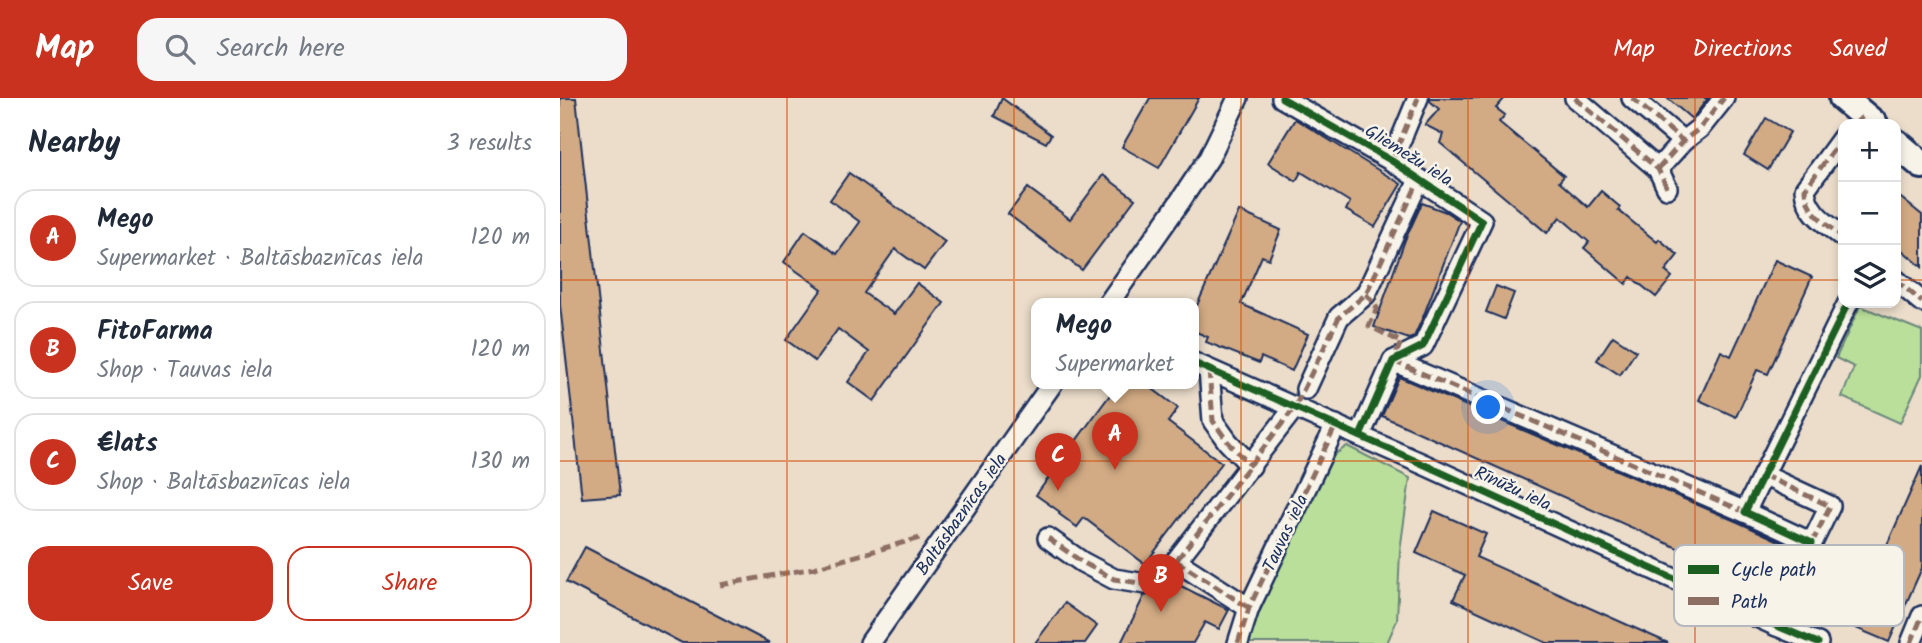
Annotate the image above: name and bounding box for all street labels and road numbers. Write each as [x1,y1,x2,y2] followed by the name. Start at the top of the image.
[1358,118,1458,195] street label: Gliemežu iela
[909,448,1015,582] street label: Baltāsbaznīcas iela
[1469,459,1556,520] street label: Rīnūžu iela
[1256,490,1317,577] street label: Tauvas iela

